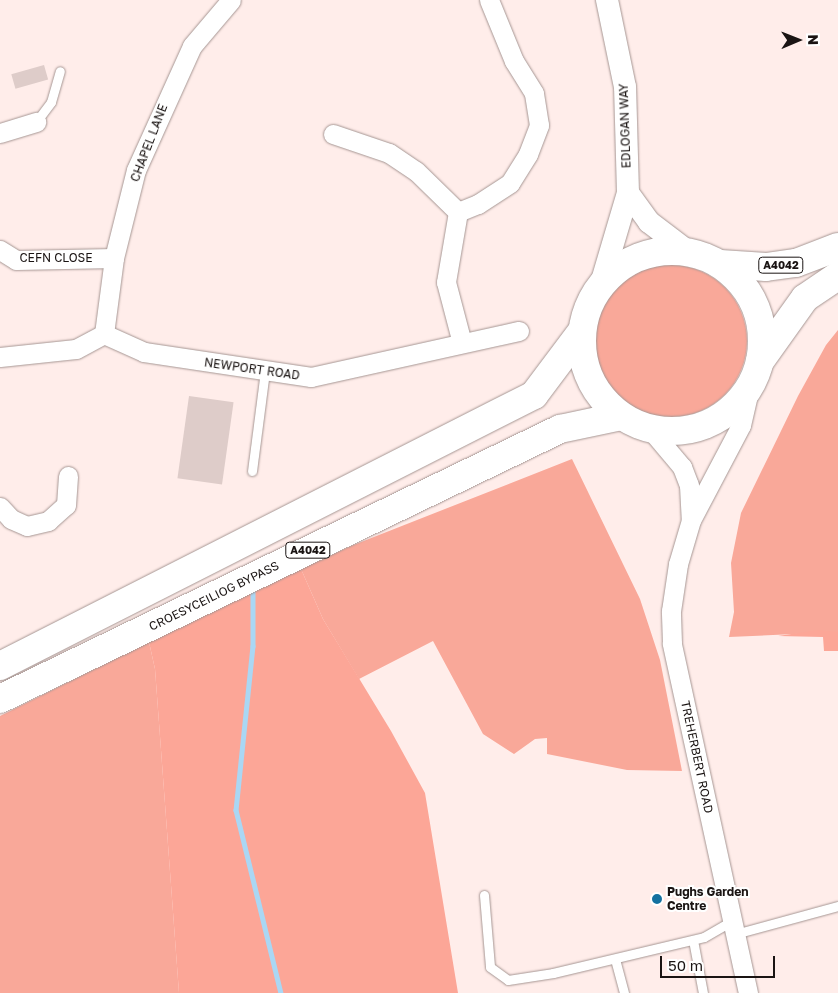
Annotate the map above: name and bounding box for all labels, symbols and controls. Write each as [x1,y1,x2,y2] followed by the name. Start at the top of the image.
[773,15,823,65] north arrow
[805,34,822,45] text: N
[616,83,634,169] street label: EDLOGAN WAY
[128,102,170,184] street label: CHAPEL LANE
[19,251,93,265] street label: CEFN CLOSE
[757,256,805,274] road number: A4042
[203,355,301,383] street label: NEWPORT ROAD
[284,542,332,558] road number: A4042
[147,558,281,634] street label: CROESYCEILIOG BYPASS
[678,699,716,815] street label: TREHERBERT ROAD
[667,885,749,913] place label: Pughs Garden Centre
[651,893,663,905] marker: Pughs Garden Centre
[663,946,778,978] scale bar
[668,956,703,974] text: 50 m

